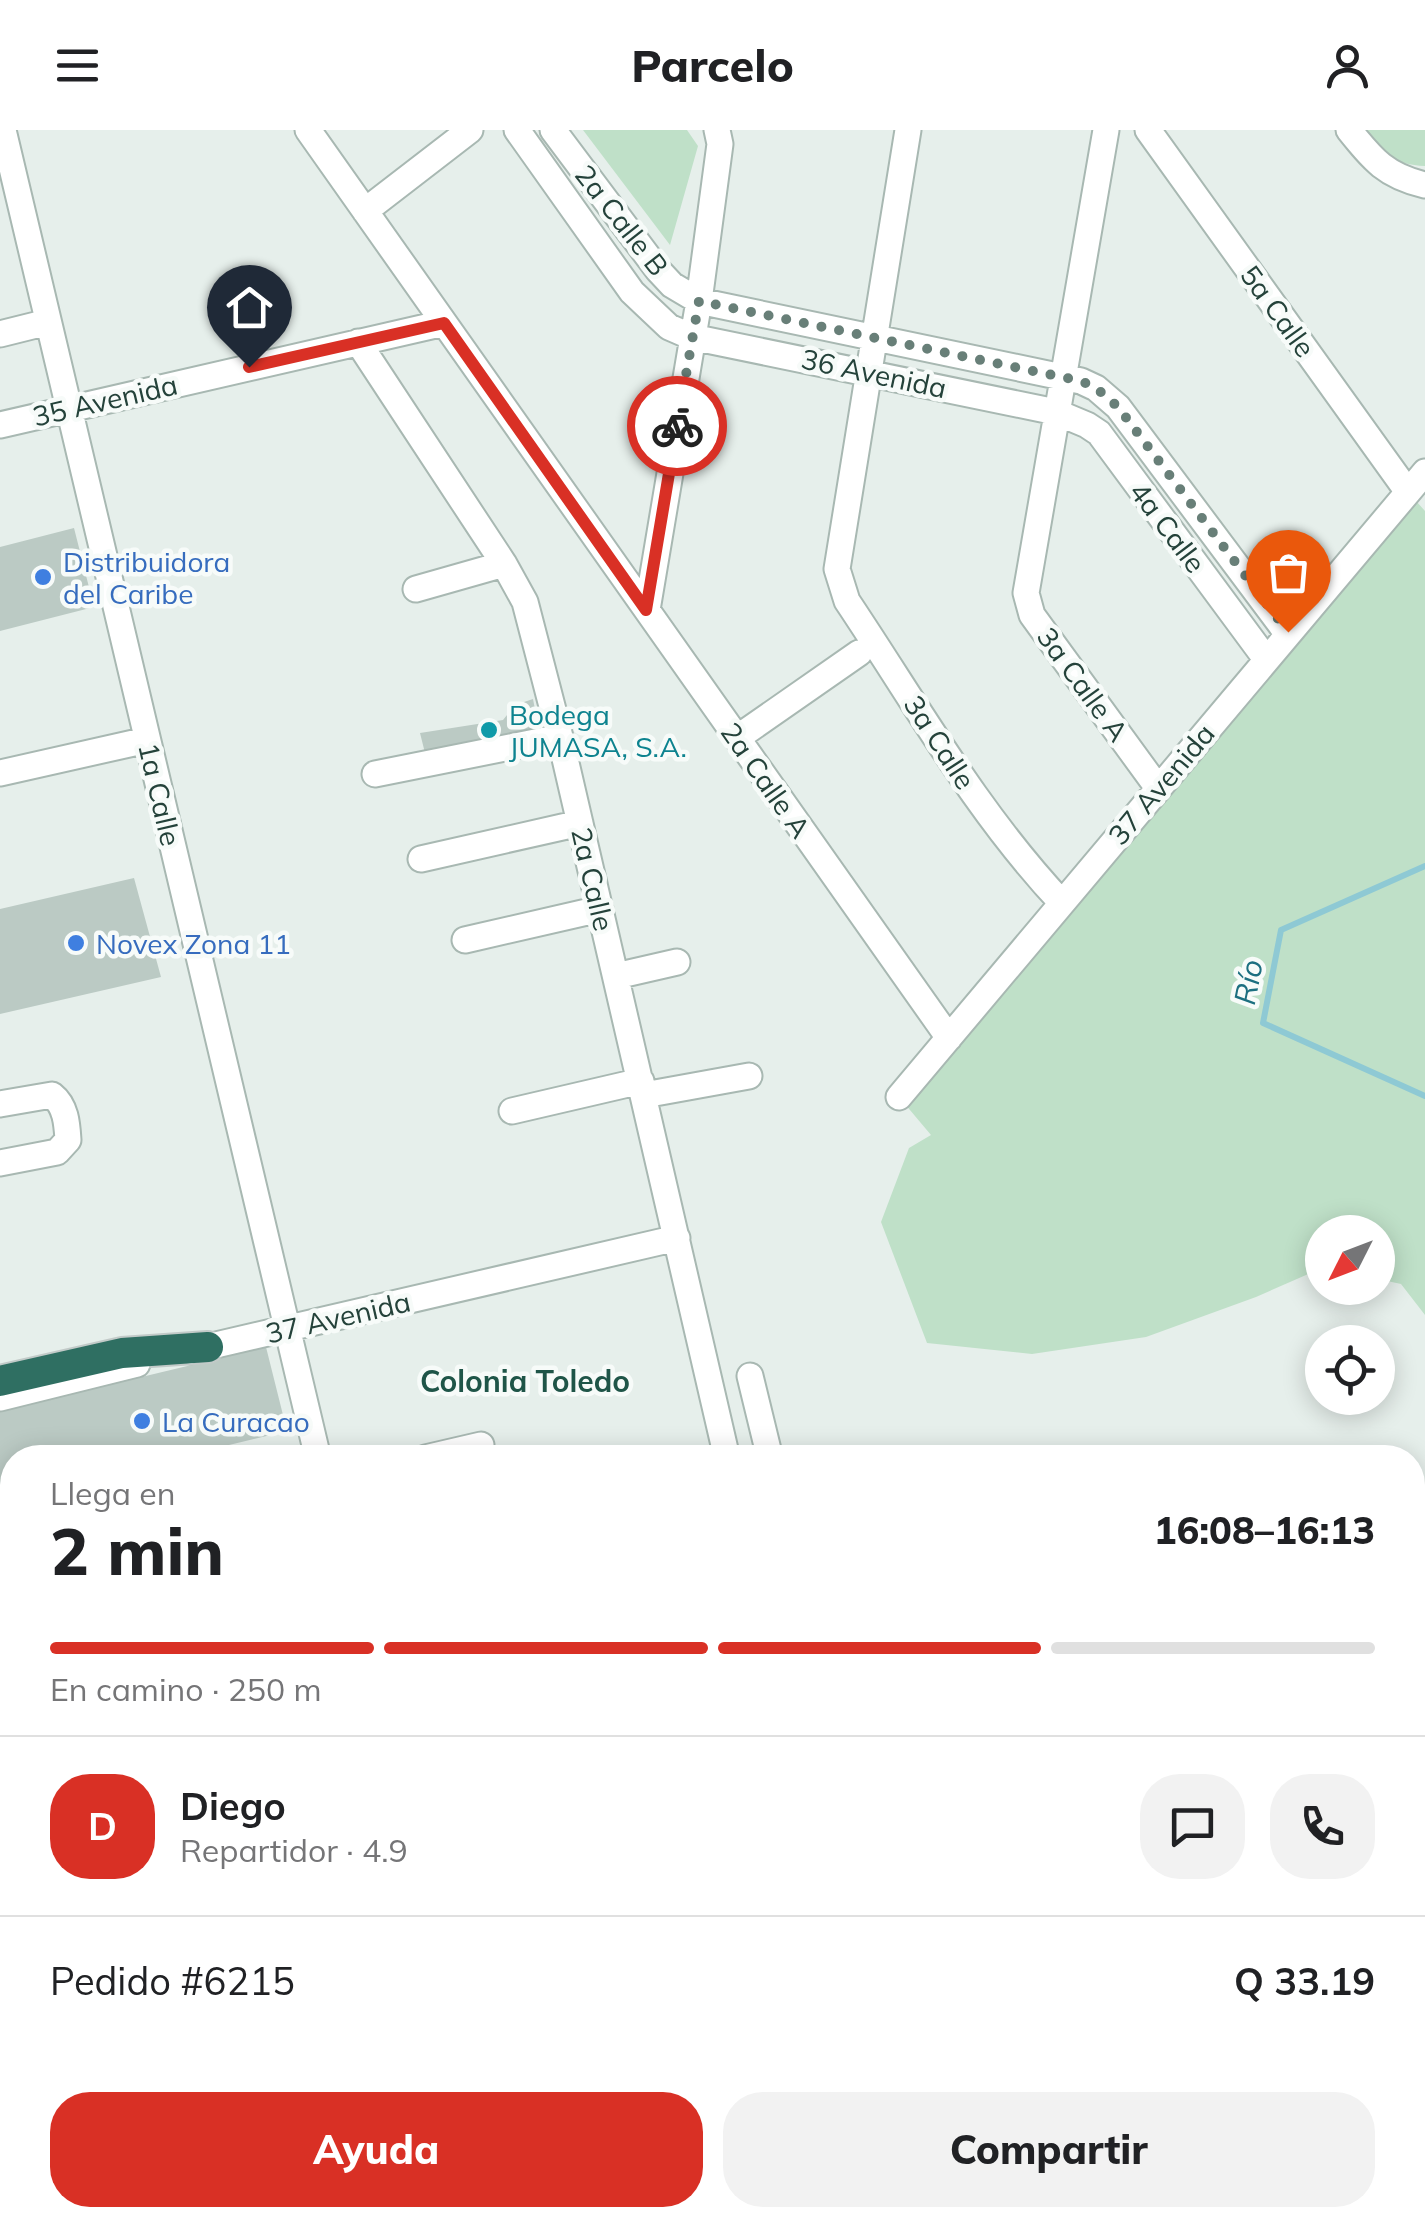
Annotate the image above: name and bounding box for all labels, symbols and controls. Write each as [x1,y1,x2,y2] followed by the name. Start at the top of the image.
[631,37,794,93] text: Parcelo
[50,38,105,93] icon: menu
[1320,38,1375,93] icon: person
[568,157,676,283] street label: 2a Calle B
[1233,258,1323,364] street label: 5a Calle
[207,265,292,368] pin
[222,280,277,335] icon: home
[798,341,950,405] street label: 36 Avenida
[29,366,181,434] street label: 35 Avenida
[627,376,727,476] courier
[650,399,705,454] icon: bike
[1122,475,1214,579] street label: 4a Calle
[1246,530,1331,633] pin
[63,544,230,611] place label: Distribuidora del Caribe
[1261,545,1316,600] icon: bag
[32,566,54,588] marker: Distribuidora del Caribe
[1030,620,1136,748] street label: 3a Calle A
[897,688,983,796] street label: 3a Calle
[509,697,687,764] place label: Bodega JUMASA, S.A.
[714,716,819,845] street label: 2a Calle A
[1100,716,1222,852] street label: 37 Avenida
[478,719,500,741] marker: Bodega JUMASA, S.A.
[131,739,189,849] street label: 1a Calle
[564,824,622,934] street label: 2a Calle
[96,926,291,961] place label: Novex Zona 11
[65,932,87,954] marker: Novex Zona 11
[1225,956,1271,1008] water label: Río
[1305,1215,1395,1305] north arrow
[1305,1215,1395,1415] map controls
[262,1283,414,1351] street label: 37 Avenida
[1305,1325,1395,1415] button: locate
[420,1362,630,1400] district label: Colonia Toledo
[162,1404,310,1439] place label: La Curacao
[131,1410,153,1432] marker: La Curacao
[50,1473,175,1513] text: Llega en
[1154,1506,1375,1554] text: 16:08–16:13
[50,1510,224,1591] text: 2 min
[50,1669,322,1709] text: En camino · 250 m
[1140,1774,1245,1879] button: chat
[1270,1774,1375,1879] button: phone
[180,1782,286,1830] text: Diego
[88,1802,117,1850] text: D
[180,1830,408,1870] text: Repartidor · 4.9
[50,1957,295,2005] text: Pedido #6215
[1234,1957,1375,2005] text: Q 33.19
[50,2092,703,2207] button: Ayuda
[723,2092,1375,2207] button: Compartir

